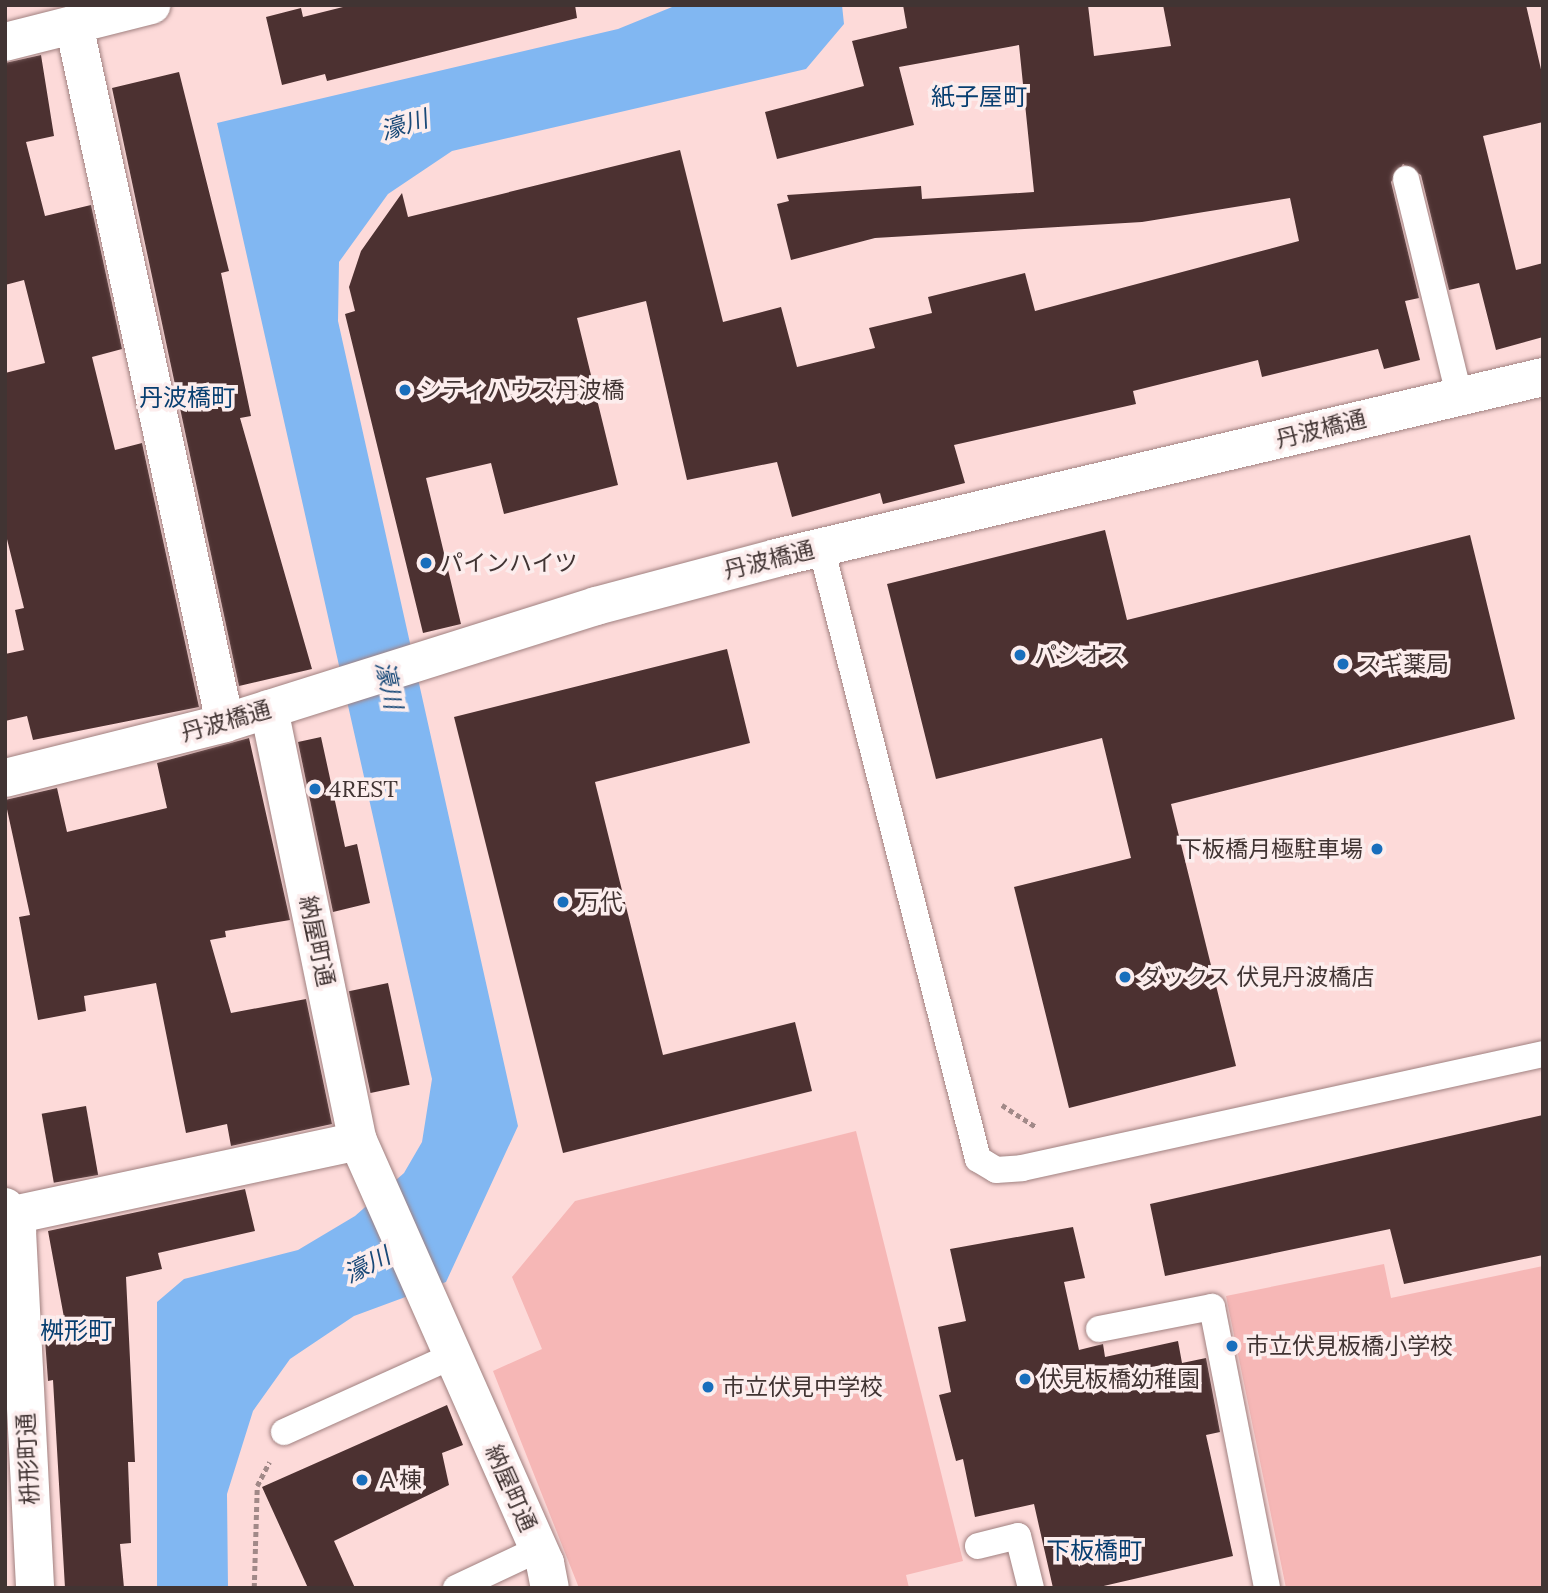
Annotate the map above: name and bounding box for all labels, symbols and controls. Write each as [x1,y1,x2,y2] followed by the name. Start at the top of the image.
[931,83,1027,111] district label: 紙子屋町
[377,104,431,146] water label: 濠川
[419,376,626,404] place label: シティハウス丹波橋
[397,382,413,398] marker: シティハウス丹波橋
[139,384,235,412] district label: 丹波橋町
[1273,404,1369,454] street label: 丹波橋通
[721,535,817,585] street label: 丹波橋通
[440,549,578,577] place label: パインハイツ
[418,555,434,571] marker: パインハイツ
[1034,641,1126,669] place label: パシオス
[1012,647,1028,663] marker: パシオス
[1357,650,1449,678] place label: スギ薬局
[1335,656,1351,672] marker: スギ薬局
[370,659,408,711] water label: 濠川
[178,695,274,747] street label: 丹波橋通
[329,775,398,803] place label: 4REST
[307,781,323,797] marker: 4REST
[1179,835,1363,863] place label: 下板橋月極駐車場
[1369,841,1385,857] marker: 下板橋月極駐車場
[577,888,623,916] place label: 万代
[294,893,340,989] street label: 納屋町通
[555,894,571,910] marker: 万代
[1139,963,1375,991] place label: ダックス 伏見丹波橋店
[1117,969,1133,985] marker: ダックス 伏見丹波橋店
[339,1241,395,1289] water label: 濠川
[40,1317,112,1345] district label: 桝形町
[1246,1332,1453,1360] place label: 市立伏見板橋小学校
[1224,1338,1240,1354] marker: 市立伏見板橋小学校
[1039,1365,1200,1393] place label: 伏見板橋幼稚園
[1017,1371,1033,1387] marker: 伏見板橋幼稚園
[722,1373,883,1401] place label: 市立伏見中学校
[700,1379,716,1395] marker: 市立伏見中学校
[12,1412,44,1506] street label: 枡形町通
[480,1440,542,1536] street label: 納屋町通
[376,1466,422,1494] place label: Ａ棟
[354,1472,370,1488] marker: Ａ棟
[1046,1537,1142,1565] district label: 下板橋町

